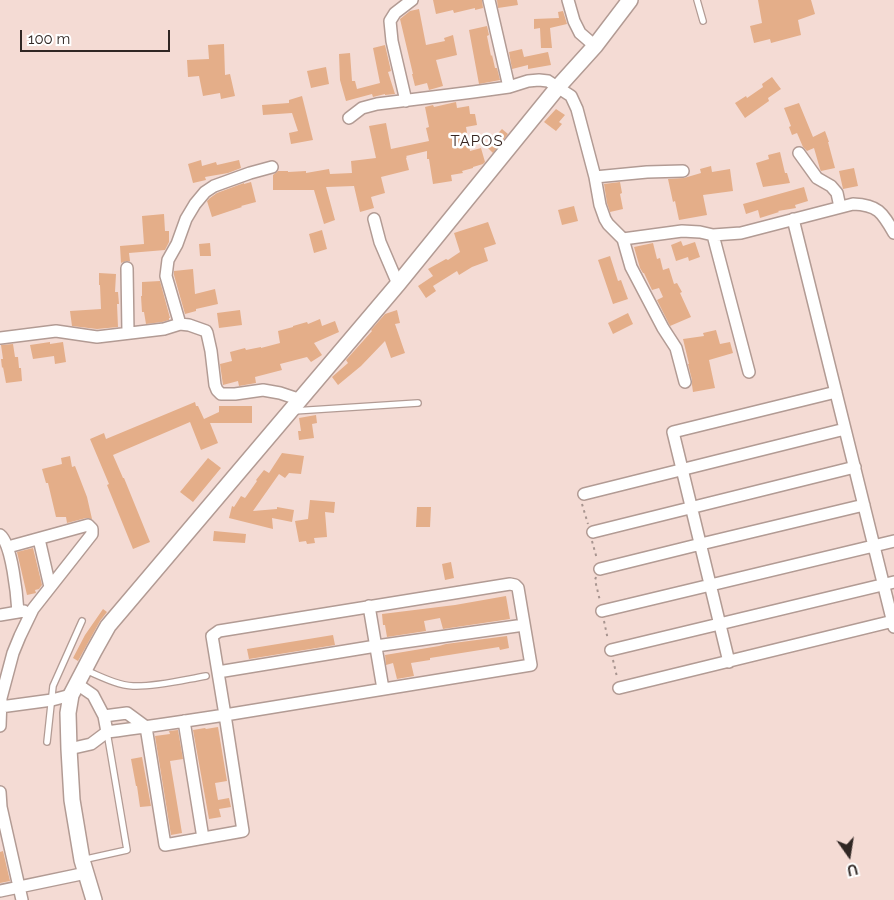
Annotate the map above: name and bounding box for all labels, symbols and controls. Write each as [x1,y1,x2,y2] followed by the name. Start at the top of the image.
[22,20,172,52] scale bar
[28,30,70,48] text: 100 m
[450,132,504,150] district label: TAPOS
[824,830,874,880] north arrow
[845,861,859,879] text: U

